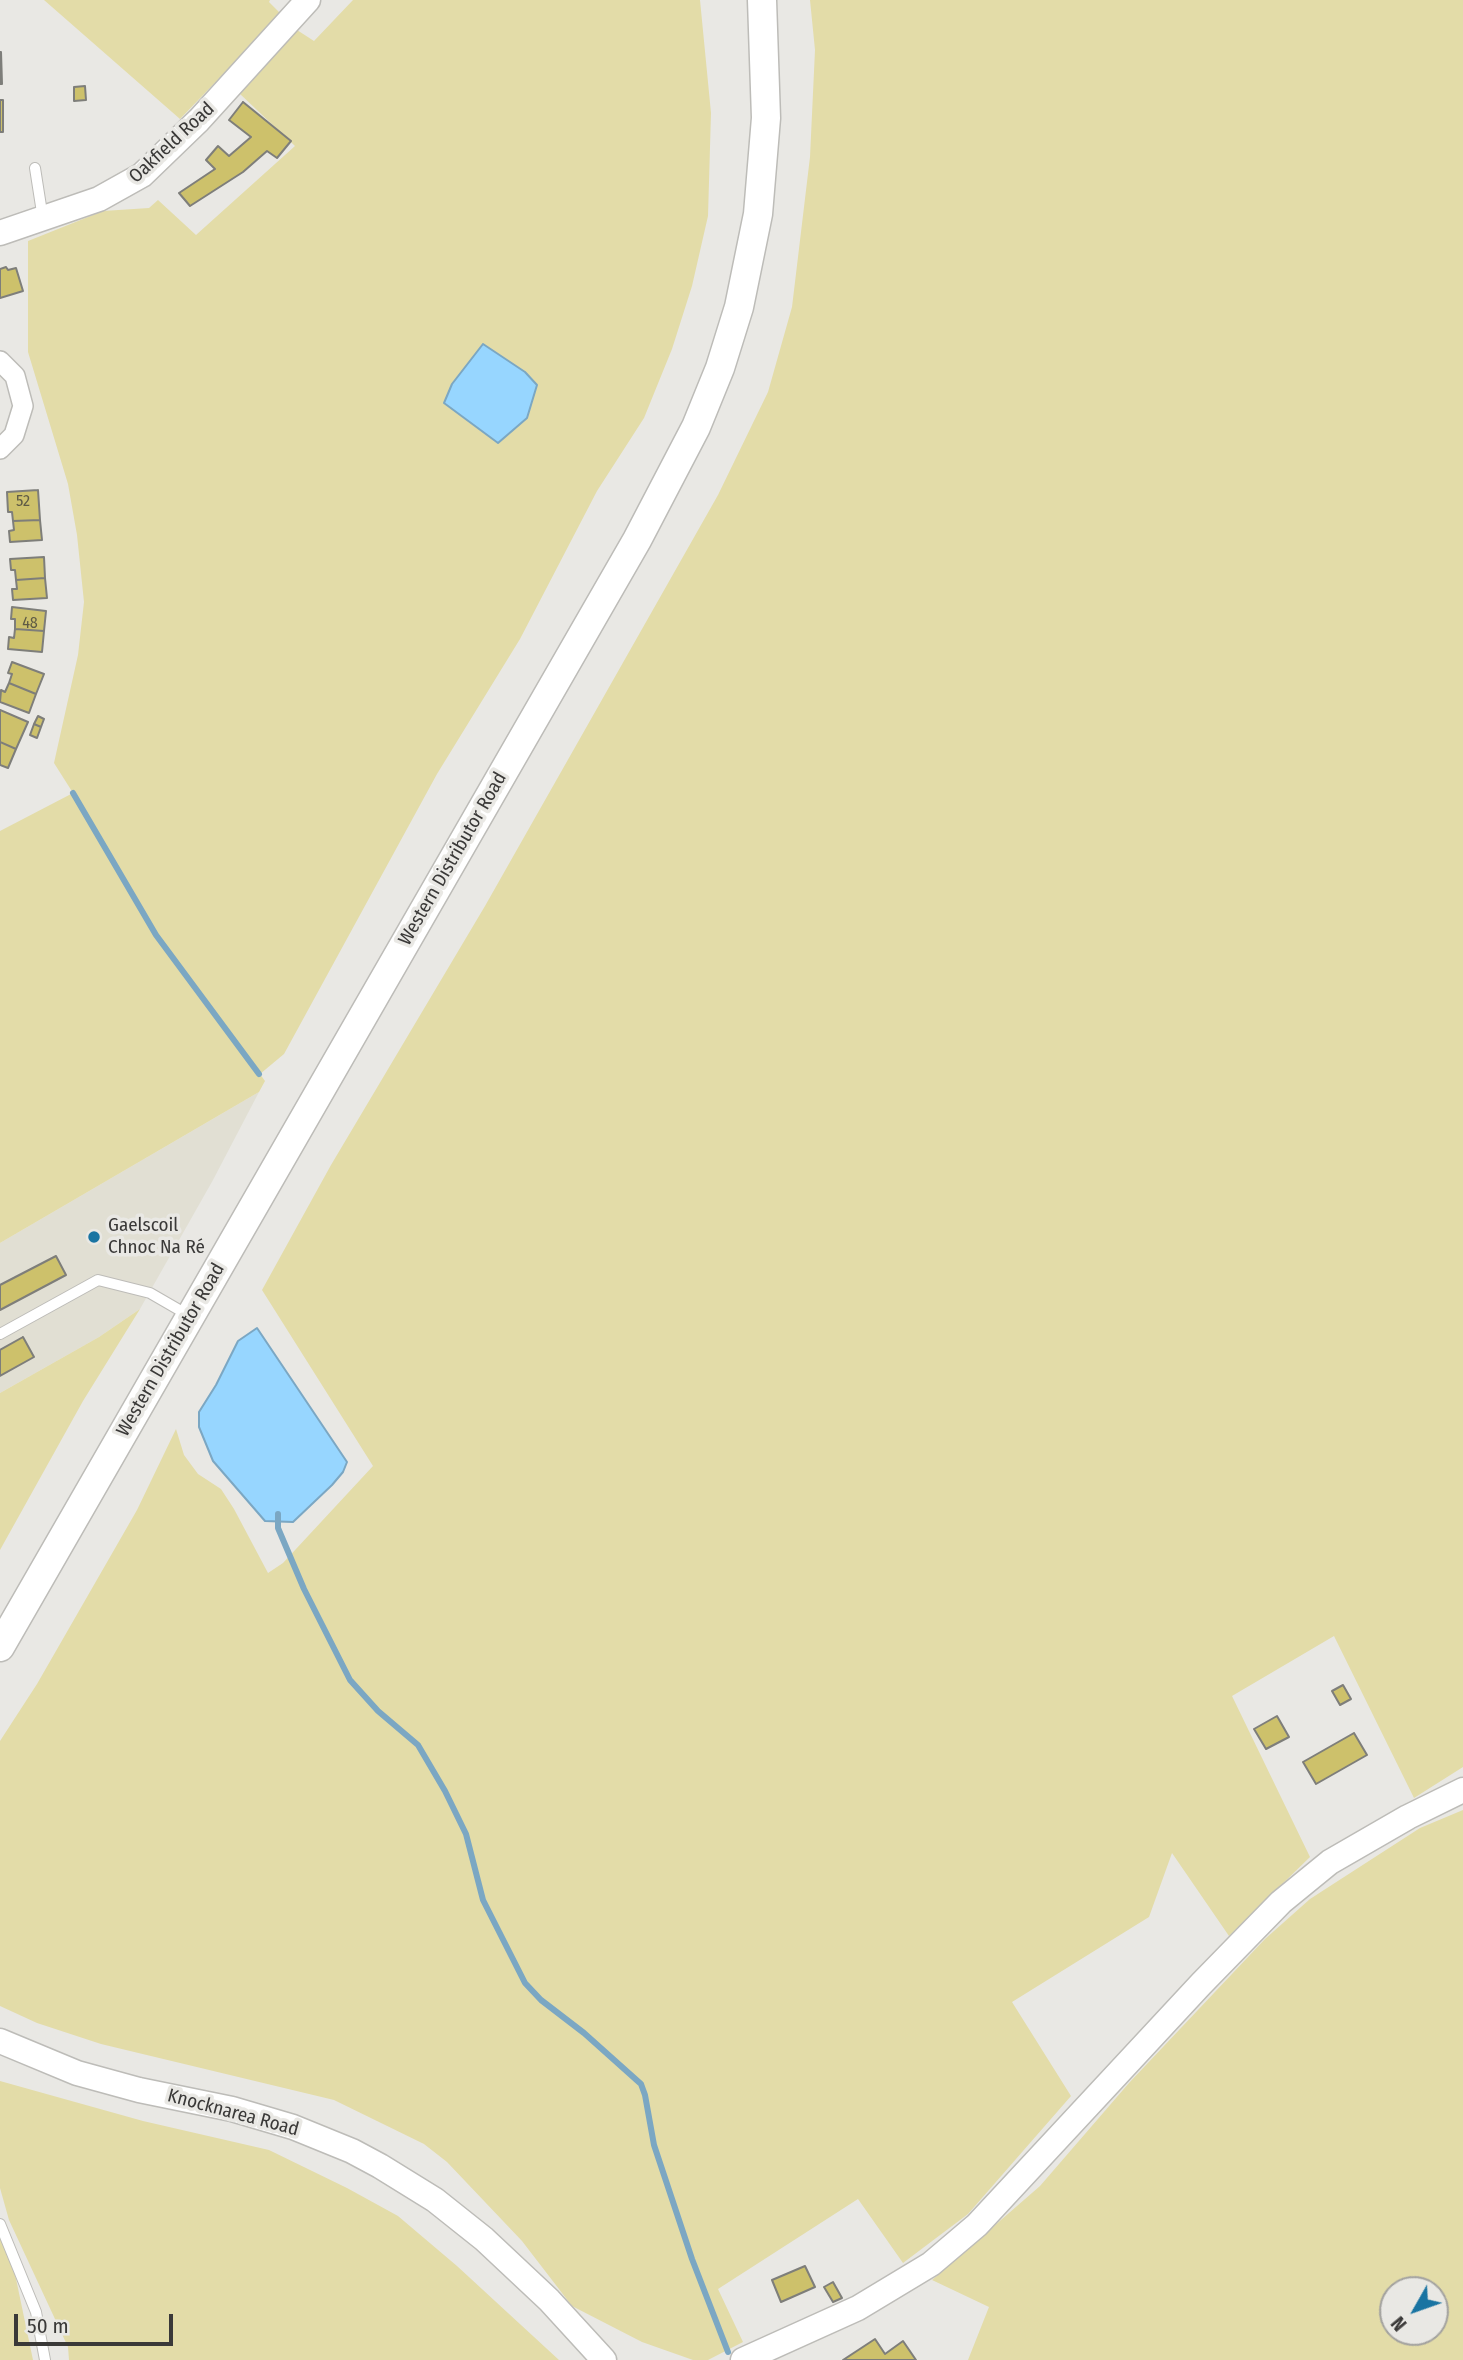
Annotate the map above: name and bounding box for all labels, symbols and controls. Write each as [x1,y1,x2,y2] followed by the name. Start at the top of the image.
[125,98,219,188] street label: Oakfield Road
[16,492,30,512] house number: 52
[22,614,38,634] house number: 48
[394,768,512,950] street label: Western Distributor Road
[108,1215,205,1259] place label: Gaelscoil Chnoc Na Ré
[86,1229,102,1245] marker: Gaelscoil Chnoc Na Ré
[112,1259,230,1441] street label: Western Distributor Road
[165,2085,301,2141] street label: Knocknarea Road
[1379,2276,1449,2346] north arrow
[18,2300,177,2344] scale bar
[1387,2312,1412,2335] text: N
[27,2313,69,2339] text: 50 m

